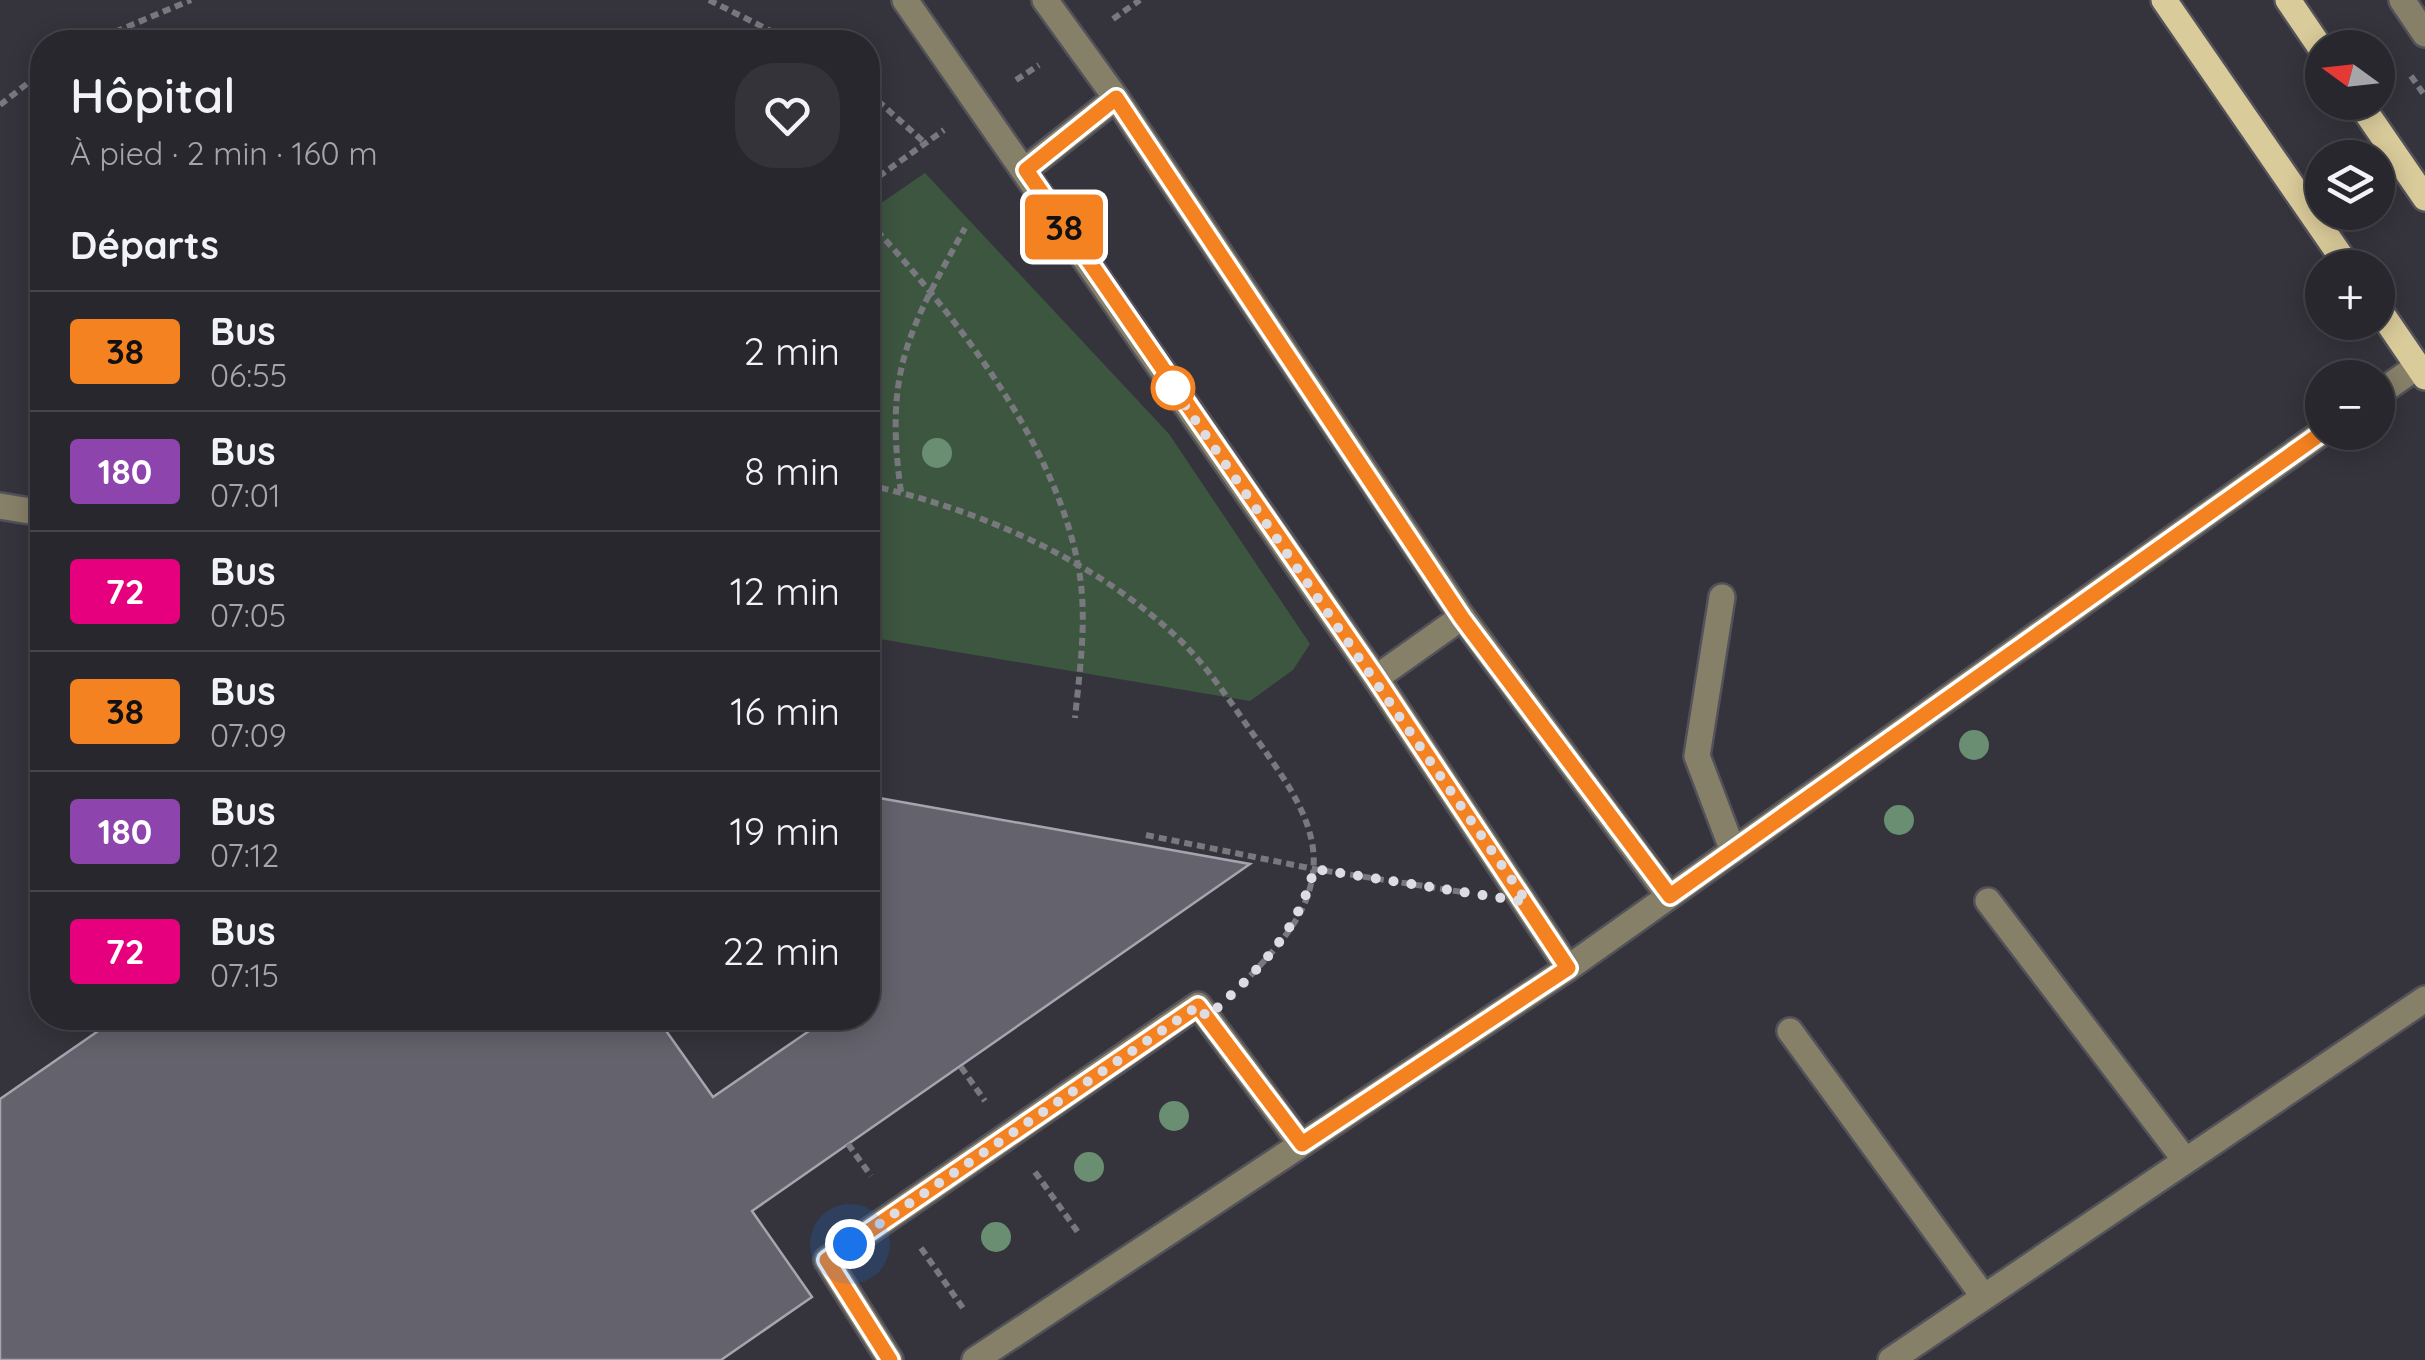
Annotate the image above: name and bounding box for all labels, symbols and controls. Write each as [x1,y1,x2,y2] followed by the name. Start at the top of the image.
[2305,30,2395,120] north arrow
[2305,30,2395,450] map controls
[735,63,840,168] button: heart
[70,65,236,125] text: Hôpital
[70,133,378,173] text: À pied · 2 min · 160 m
[2305,140,2395,230] button: layers
[1019,194,1109,260] line badge: 38
[1045,205,1083,249] text: 38
[70,221,219,269] text: Départs
[2305,250,2395,340] button: +
[210,307,276,355] text: Bus
[744,327,840,375] text: 2 min
[106,329,144,373] text: 38
[210,355,287,395] text: 06:55
[2305,360,2395,450] button: −
[1152,367,1194,409] unlabelled marker
[210,427,276,475] text: Bus
[744,447,840,495] text: 8 min
[98,449,152,493] text: 180
[210,475,281,515] text: 07:01
[210,547,276,595] text: Bus
[730,567,840,615] text: 12 min
[105,569,145,613] text: 72
[210,595,286,635] text: 07:05
[210,667,276,715] text: Bus
[730,687,840,735] text: 16 min
[106,689,144,733] text: 38
[210,715,287,755] text: 07:09
[210,787,276,835] text: Bus
[730,807,840,855] text: 19 min
[98,809,152,853] text: 180
[210,835,279,875] text: 07:12
[210,907,276,955] text: Bus
[723,927,840,975] text: 22 min
[105,929,145,973] text: 72
[210,955,279,995] text: 07:15
[825,1219,875,1269] your location

